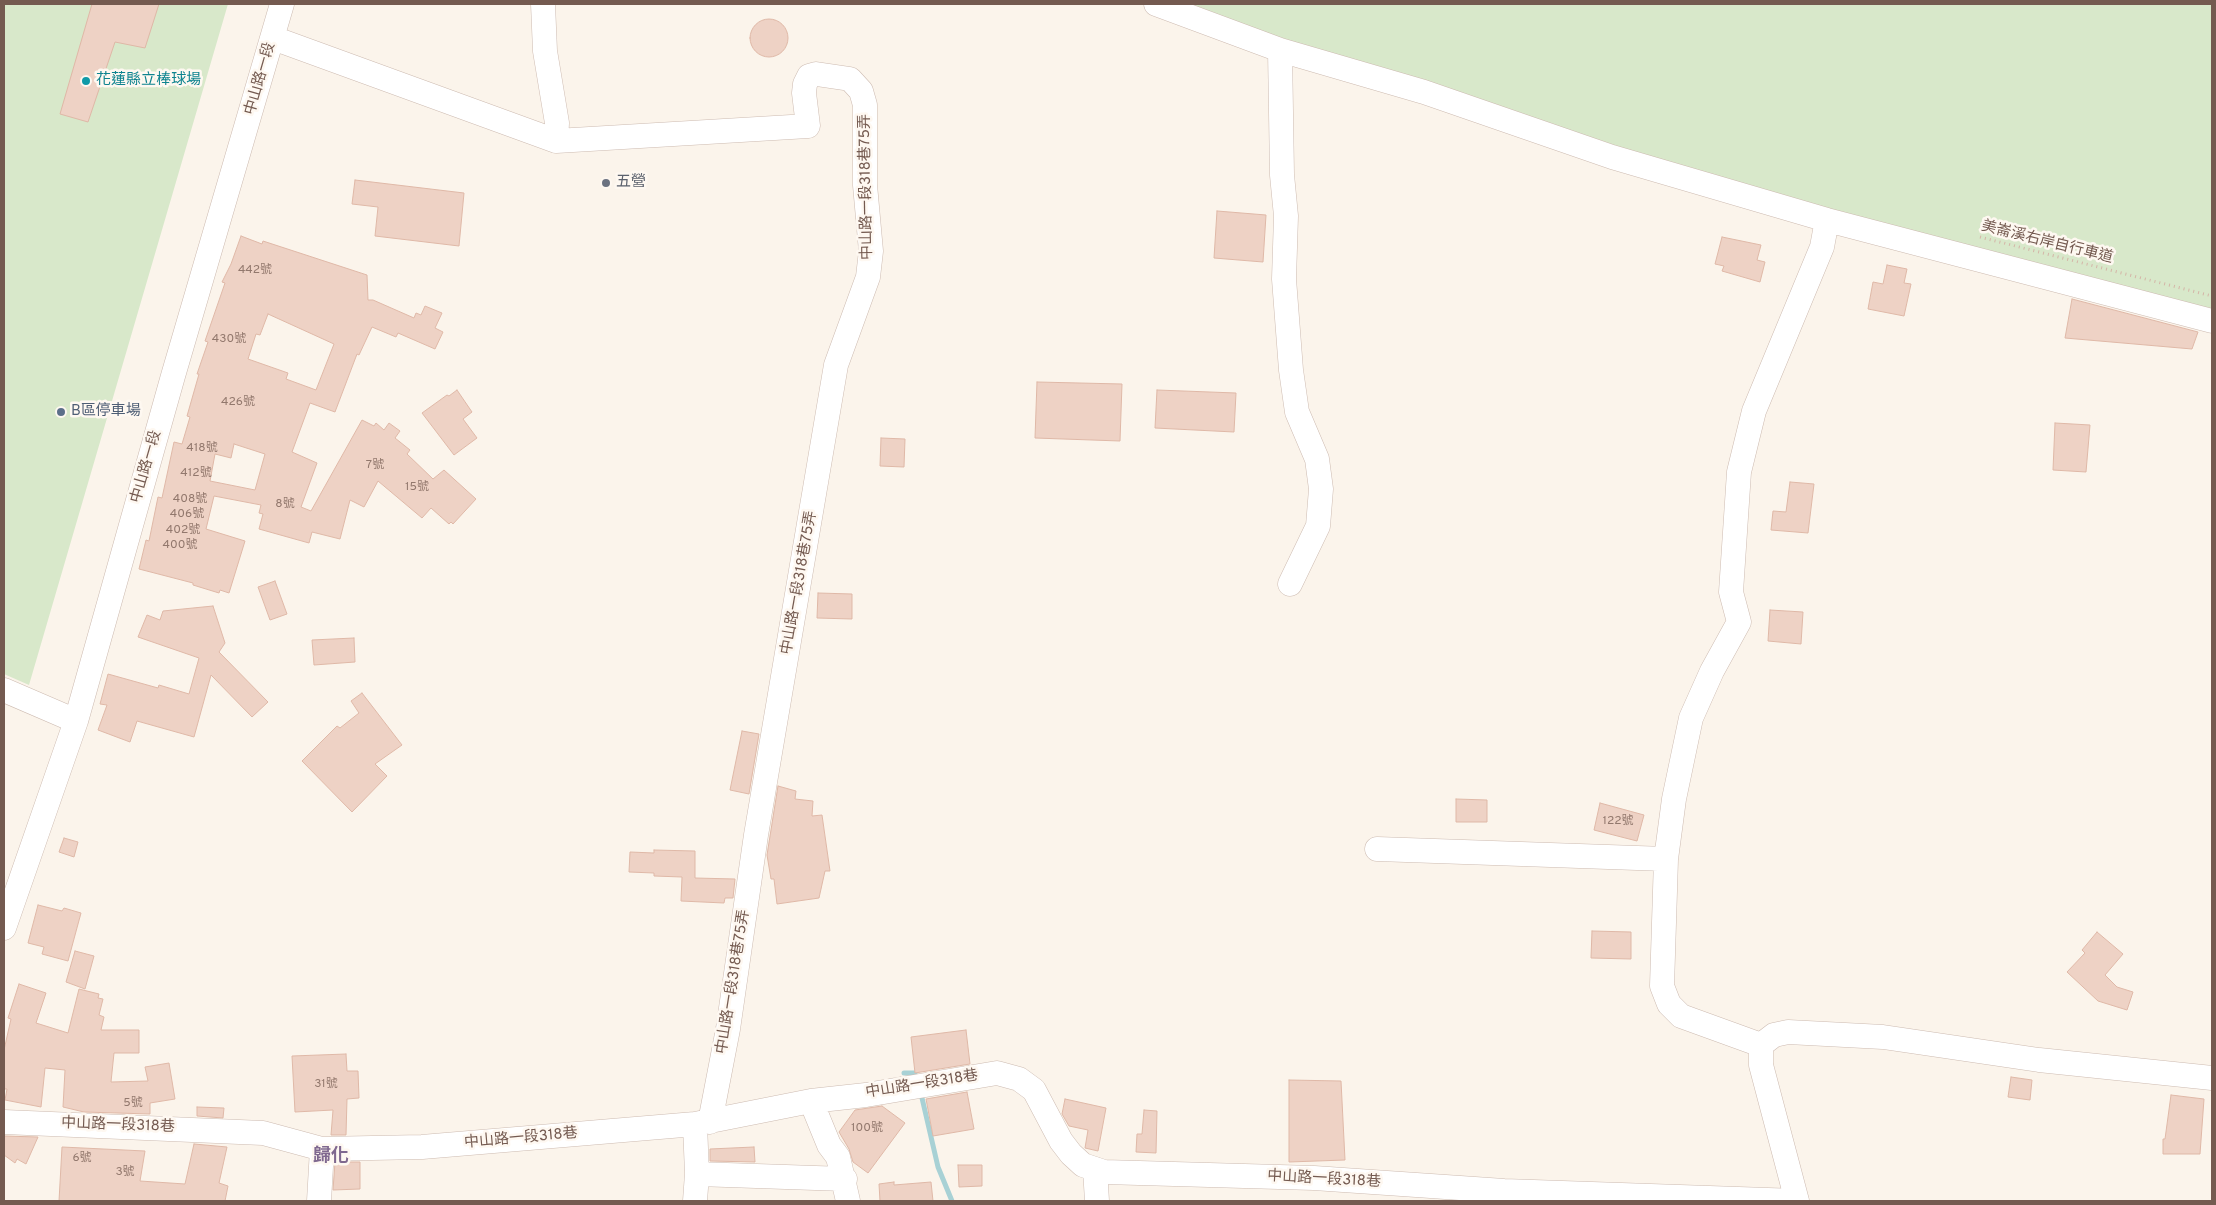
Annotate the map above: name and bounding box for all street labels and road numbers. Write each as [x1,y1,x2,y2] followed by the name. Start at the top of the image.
[242,40,280,118] street label: 中山路一段
[857,114,877,260] street label: 中山路一段318巷75弄
[1979,218,2115,268] street label: 美崙溪右岸自行車道
[128,428,166,506] street label: 中山路一段
[778,510,822,656] street label: 中山路一段318巷75弄
[714,909,754,1055] street label: 中山路一段318巷75弄
[864,1067,980,1103] street label: 中山路一段318巷
[61,1115,175,1137] street label: 中山路一段318巷
[464,1125,578,1153] street label: 中山路一段318巷
[1267,1168,1381,1192] street label: 中山路一段318巷

